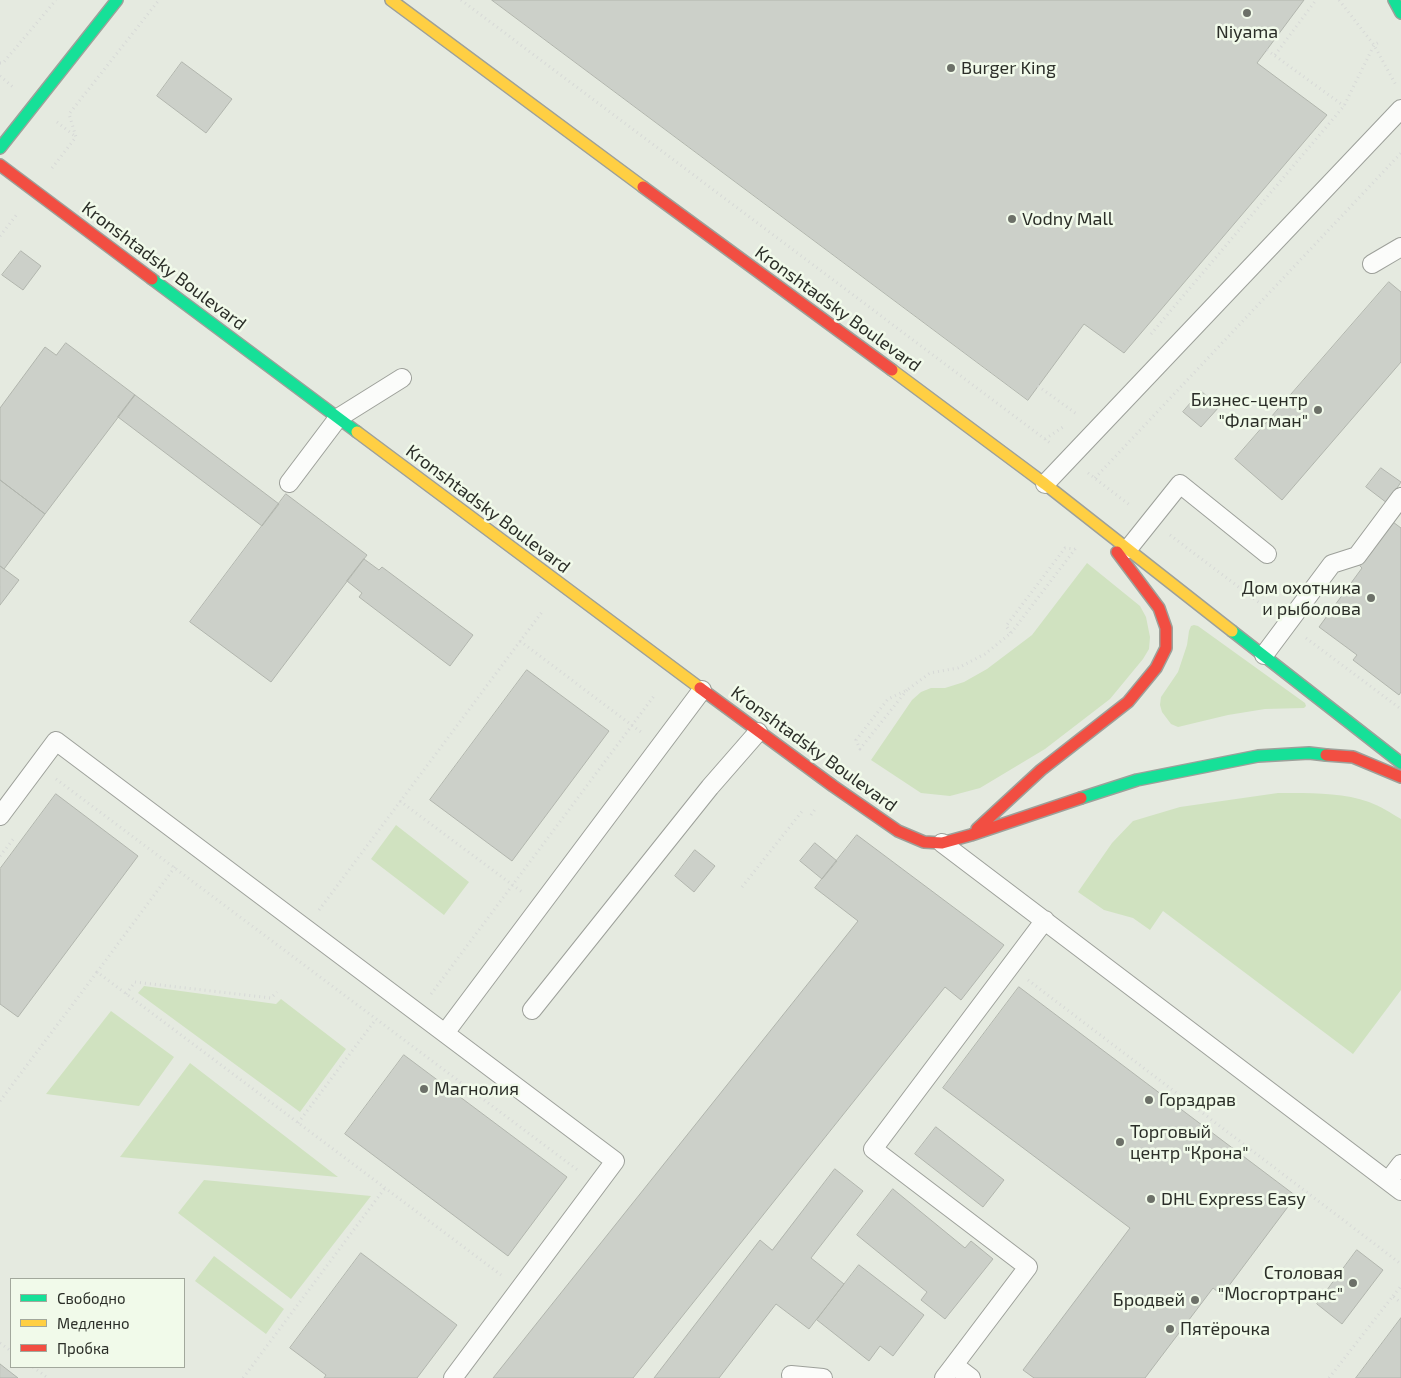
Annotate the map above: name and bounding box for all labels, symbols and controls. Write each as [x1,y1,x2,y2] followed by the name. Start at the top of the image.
[1241,7,1253,19] marker: Niyama
[1216,21,1278,43] place label: Niyama
[961,57,1056,79] place label: Burger King
[945,62,957,74] marker: Burger King
[78,197,250,335] street label: Kronshtadsky Boulevard
[1022,208,1113,230] place label: Vodny Mall
[1006,213,1018,225] marker: Vodny Mall
[751,241,925,377] street label: Kronshtadsky Boulevard
[1191,389,1308,432] place label: Бизнес-центр "Флагман"
[1312,404,1324,416] marker: Бизнес-центр "Флагман"
[402,440,574,578] street label: Kronshtadsky Boulevard
[1242,577,1361,620] place label: Дом охотника и рыболова
[1365,592,1377,604] marker: Дом охотника и рыболова
[727,681,901,817] street label: Kronshtadsky Boulevard
[434,1078,519,1100] place label: Магнолия
[418,1083,430,1095] marker: Магнолия
[1159,1089,1236,1111] place label: Горздрав
[1143,1094,1155,1106] marker: Горздрав
[1130,1121,1249,1164] place label: Торговый центр "Крона"
[1114,1136,1126,1148] marker: Торговый центр "Крона"
[1161,1188,1306,1210] place label: DHL Express Easy
[1145,1193,1157,1205] marker: DHL Express Easy
[1218,1262,1343,1304] place label: Столовая "Мосгортранс"
[1347,1277,1359,1289] marker: Столовая "Мосгортранс"
[10,1278,185,1368] legend
[57,1289,126,1307] text: Свободно
[1113,1289,1185,1311] place label: Бродвей
[1189,1294,1201,1306] marker: Бродвей
[57,1314,130,1332] text: Медленно
[1180,1318,1270,1340] place label: Пятёрочка
[1164,1323,1176,1335] marker: Пятёрочка
[57,1339,109,1357] text: Пробка

